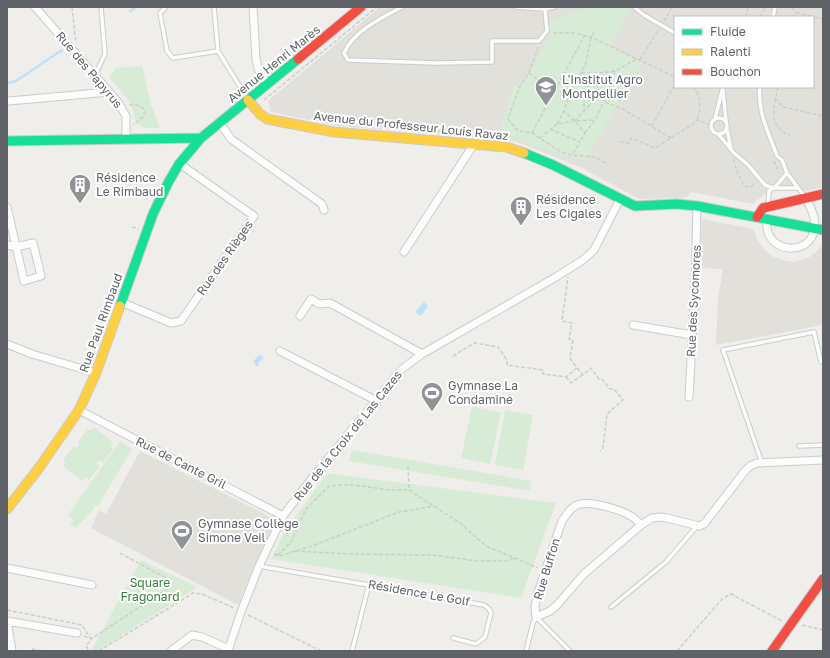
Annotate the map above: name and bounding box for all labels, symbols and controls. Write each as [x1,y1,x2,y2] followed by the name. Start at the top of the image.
[674,16,814,88] legend
[224,22,323,106] street label: Avenue Henri Marès
[710,24,746,39] text: Fluide
[53,28,126,111] street label: Rue des Papyrus
[710,44,751,59] text: Ralenti
[710,64,761,79] text: Bouchon
[562,72,643,101] place label: L'Institut Agro Montpellier
[533,74,559,107] school or university icon: L'Institut Agro Montpellier
[313,108,509,143] street label: Avenue du Professeur Louis Ravaz
[96,170,163,199] place label: Résidence Le Rimbaud
[67,172,93,205] building icon: Résidence Le Rimbaud
[536,192,602,221] place label: Résidence Les Cigales
[508,194,534,227] building icon: Résidence Les Cigales
[193,217,256,298] street label: Rue des Rièges
[683,244,704,357] street label: Rue des Sycomores
[76,271,125,375] street label: Rue Paul Rimbaud
[290,367,405,504] street label: Rue de la Croix de Las Cazes
[448,378,518,407] place label: Gymnase La Condamine
[419,380,445,413] sports icon: Gymnase La Condamine
[133,433,229,492] street label: Rue de Cante Gril
[198,516,299,545] place label: Gymnase Collège Simone Veil
[169,518,195,551] sports icon: Gymnase Collège Simone Veil
[530,536,563,602] street label: Rue Buffon
[120,575,180,604] park label: Square Fragonard
[367,576,472,609] street label: Résidence Le Golf

